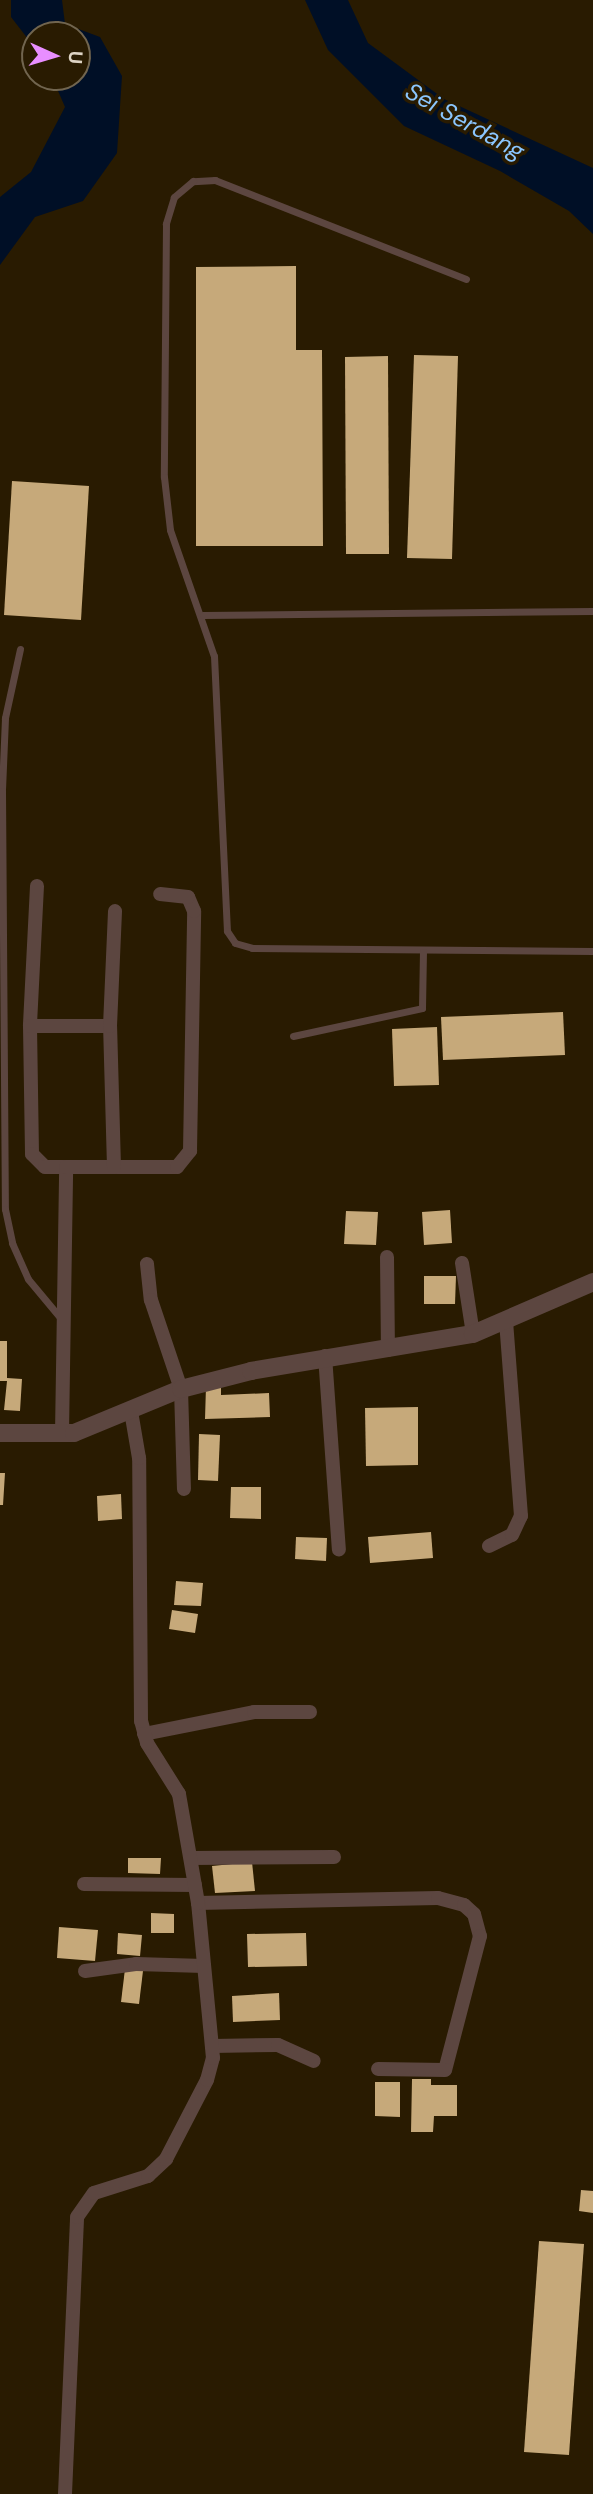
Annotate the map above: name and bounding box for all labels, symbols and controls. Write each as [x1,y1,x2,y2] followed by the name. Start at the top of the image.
[21,21,91,91] north arrow
[63,50,88,65] text: U
[400,76,530,166] water label: Sei Serdang

